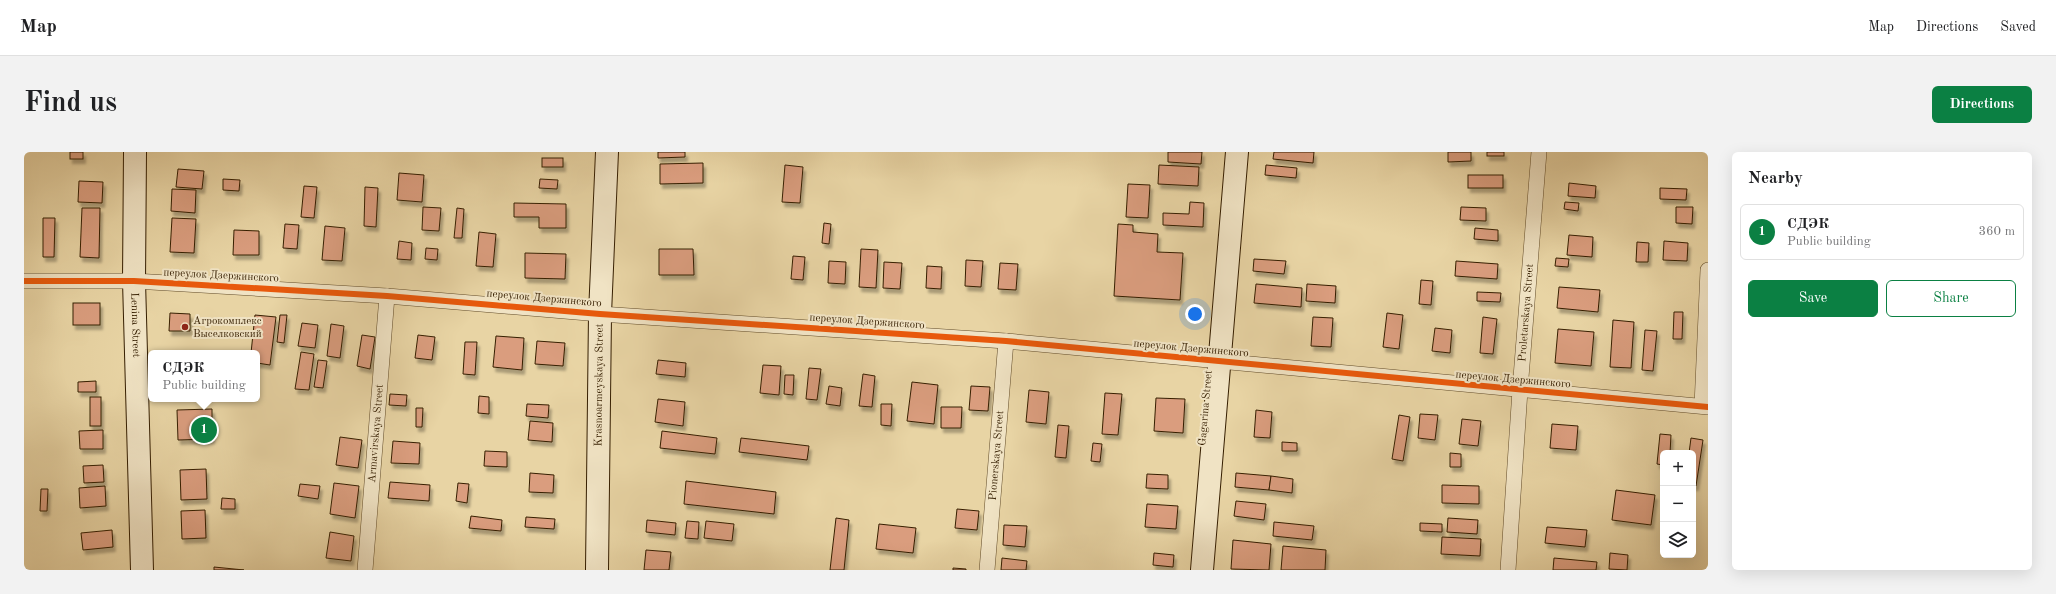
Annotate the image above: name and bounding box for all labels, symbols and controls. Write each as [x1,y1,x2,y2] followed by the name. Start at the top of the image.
[20,18,57,37] text: Map
[1868,20,1894,34] text: Map
[1916,20,1978,34] text: Directions
[2000,20,2036,34] text: Saved
[1932,86,2032,123] button: Directions
[24,90,117,118] text: Find us
[1748,170,1803,187] text: Nearby
[1787,217,1829,232] text: СДЭК
[1758,225,1766,238] text: 1
[1978,225,2015,238] text: 360 m
[1787,235,1871,248] text: Public building
[1517,263,1536,362] street label: Proletarskaya Street
[163,267,279,285] street label: переулок Дзержинского
[1748,280,1878,317] button: Save
[1886,280,2016,317] button: Share
[486,288,602,310] street label: переулок Дзержинского
[129,292,142,358] street label: Lenina Street
[1185,304,1205,324] your location
[809,312,925,332] street label: переулок Дзержинского
[193,316,262,340] place label: Агрокомплекс Выселковский
[180,322,190,332] marker: Агрокомплекс Выселковский
[593,323,605,447] street label: Krasnoarmeyskaya Street
[1133,338,1249,360] street label: переулок Дзержинского
[148,350,260,402] popup
[162,361,204,376] text: СДЭК
[1455,369,1571,391] street label: переулок Дзержинского
[1197,370,1215,446] street label: Gagarina Street
[162,379,246,392] text: Public building
[367,383,385,483] street label: Armavirskaya Street
[987,410,1006,501] street label: Pionerskaya Street
[191,415,217,445] pin: 1
[1660,450,1696,558] map controls
[1660,450,1696,486] button: +
[1660,486,1696,522] button: −
[1660,522,1696,558] button: layers

